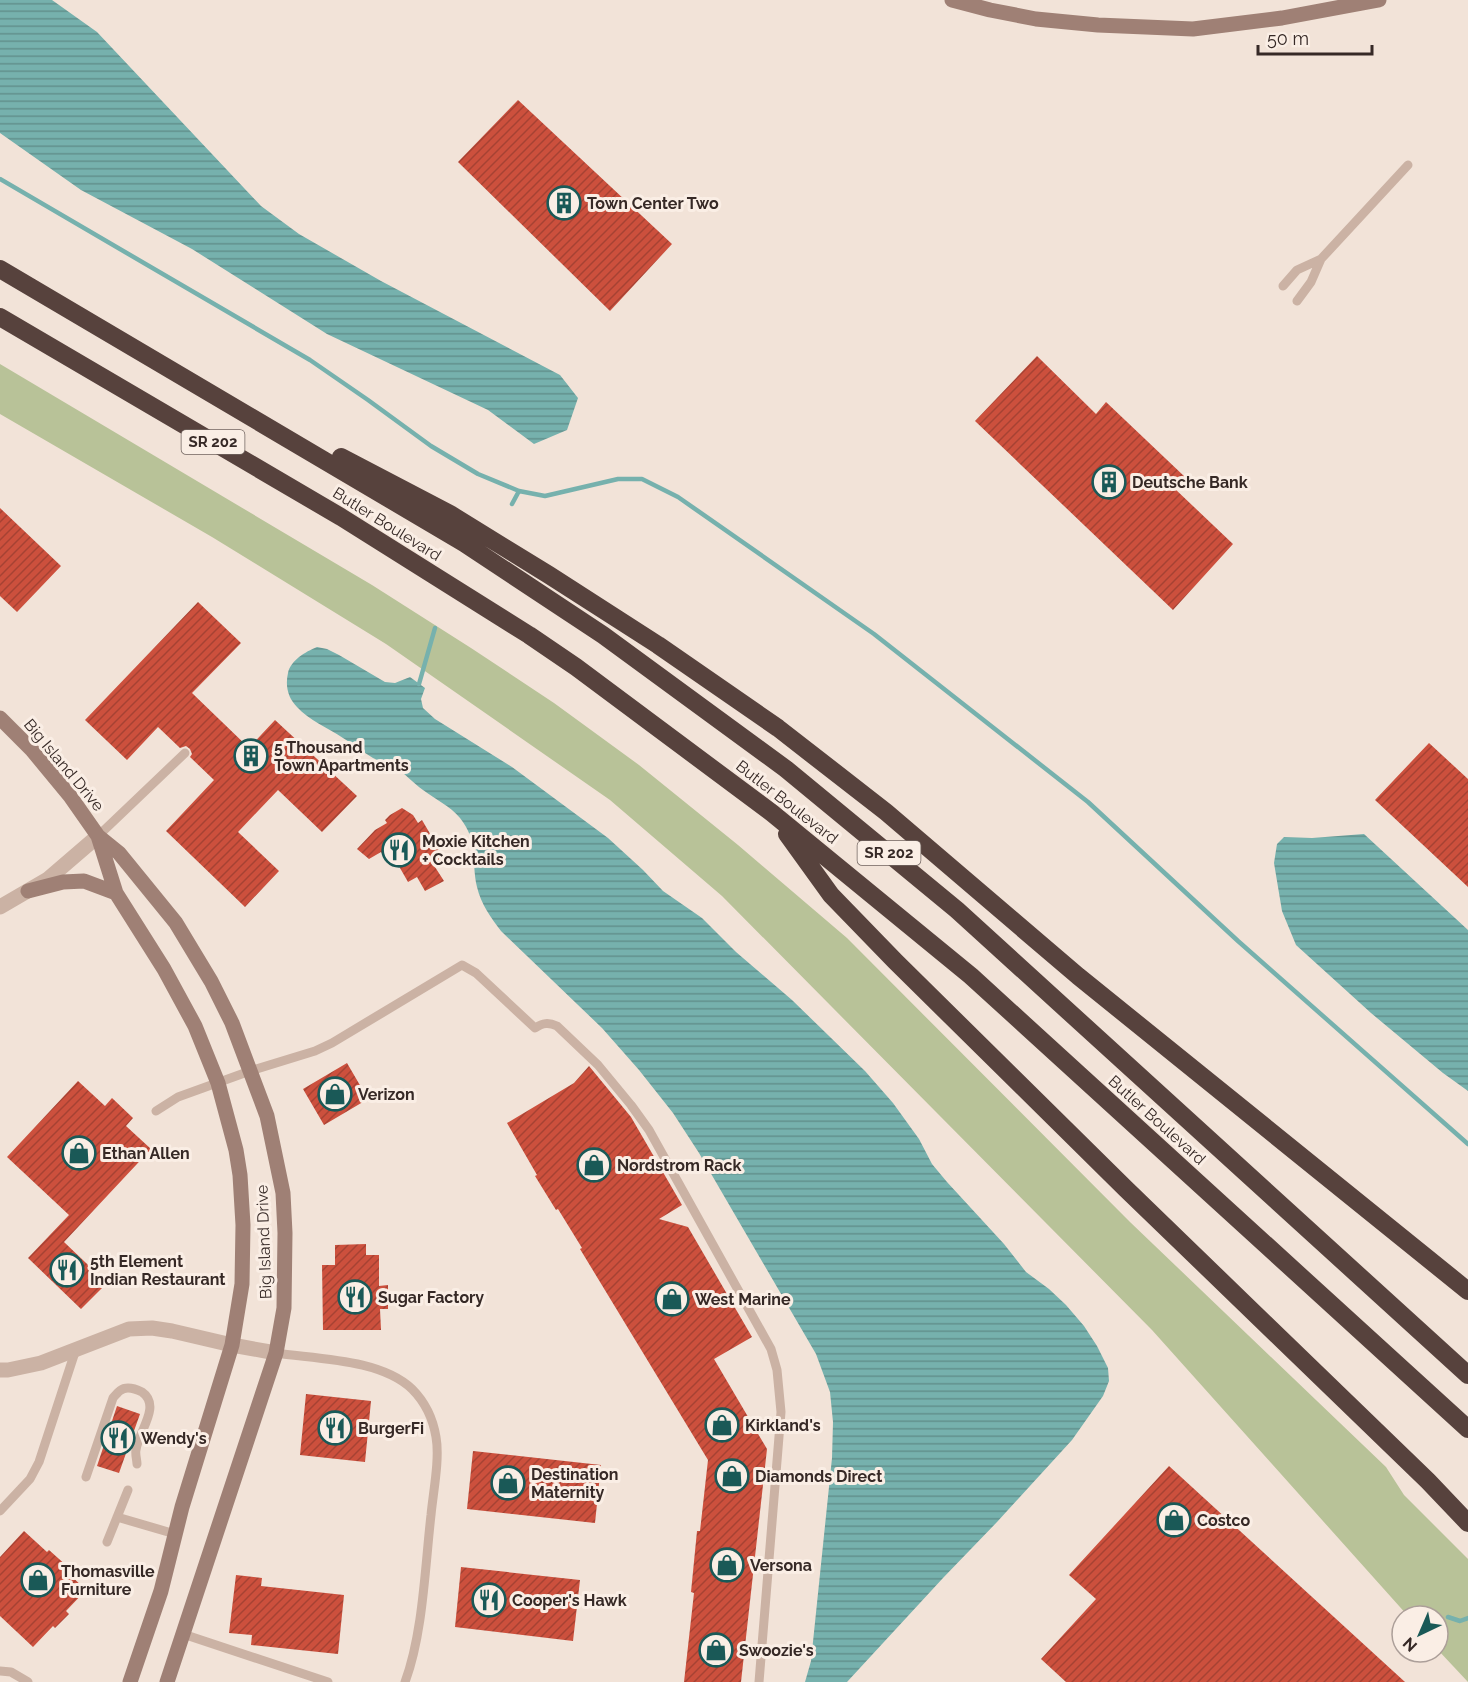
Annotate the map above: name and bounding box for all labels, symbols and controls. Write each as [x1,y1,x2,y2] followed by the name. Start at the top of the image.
[1258,18,1372,56] scale bar
[1267,28,1309,49] text: 50 m
[546,185,582,221] building icon: Town Center Two
[587,194,719,213] place label: Town Center Two
[182,430,244,454] road number: SR 202
[1091,464,1127,500] building icon: Deutsche Bank
[1132,473,1248,492] place label: Deutsche Bank
[329,483,445,565] street label: Butler Boulevard
[20,715,108,815] street label: Big Island Drive
[233,738,269,774] building icon: 5 Thousand Town Apartments
[274,738,409,775] place label: 5 Thousand Town Apartments
[732,756,842,848] street label: Butler Boulevard
[381,832,417,868] restaurant icon: Moxie Kitchen + Cocktails
[422,832,530,869] place label: Moxie Kitchen + Cocktails
[858,841,920,865] road number: SR 202
[1105,1071,1210,1169] street label: Butler Boulevard
[317,1076,353,1112] shop icon: Verizon
[358,1085,415,1104] place label: Verizon
[61,1135,97,1171] shop icon: Ethan Allen
[102,1144,190,1163] place label: Ethan Allen
[576,1147,612,1183] shop icon: Nordstrom Rack
[617,1156,741,1175] place label: Nordstrom Rack
[253,1185,275,1299] street label: Big Island Drive
[49,1252,85,1288] restaurant icon: 5th Element Indian Restaurant
[90,1252,225,1289] place label: 5th Element Indian Restaurant
[337,1279,373,1315] restaurant icon: Sugar Factory
[654,1281,690,1317] shop icon: West Marine
[378,1288,484,1307] place label: Sugar Factory
[695,1290,791,1309] place label: West Marine
[704,1407,740,1443] shop icon: Kirkland's
[317,1410,353,1446] restaurant icon: BurgerFi
[745,1416,821,1435] place label: Kirkland's
[358,1419,424,1438] place label: BurgerFi
[100,1420,136,1456] restaurant icon: Wendy's
[141,1429,207,1448] place label: Wendy's
[714,1458,750,1494] shop icon: Diamonds Direct
[490,1465,526,1501] shop icon: Destination Maternity
[531,1465,618,1502] place label: Destination Maternity
[755,1467,882,1486] place label: Diamonds Direct
[1156,1502,1192,1538] shop icon: Costco
[1197,1511,1250,1530] place label: Costco
[709,1547,745,1583] shop icon: Versona
[750,1556,812,1575] place label: Versona
[20,1562,56,1598] shop icon: Thomasville Furniture
[61,1562,155,1599] place label: Thomasville Furniture
[471,1582,507,1618] restaurant icon: Cooper's Hawk
[512,1591,627,1610] place label: Cooper's Hawk
[1390,1604,1450,1664] north arrow
[698,1632,734,1668] shop icon: Swoozie's
[1399,1633,1421,1656] text: N
[739,1641,814,1660] place label: Swoozie's

